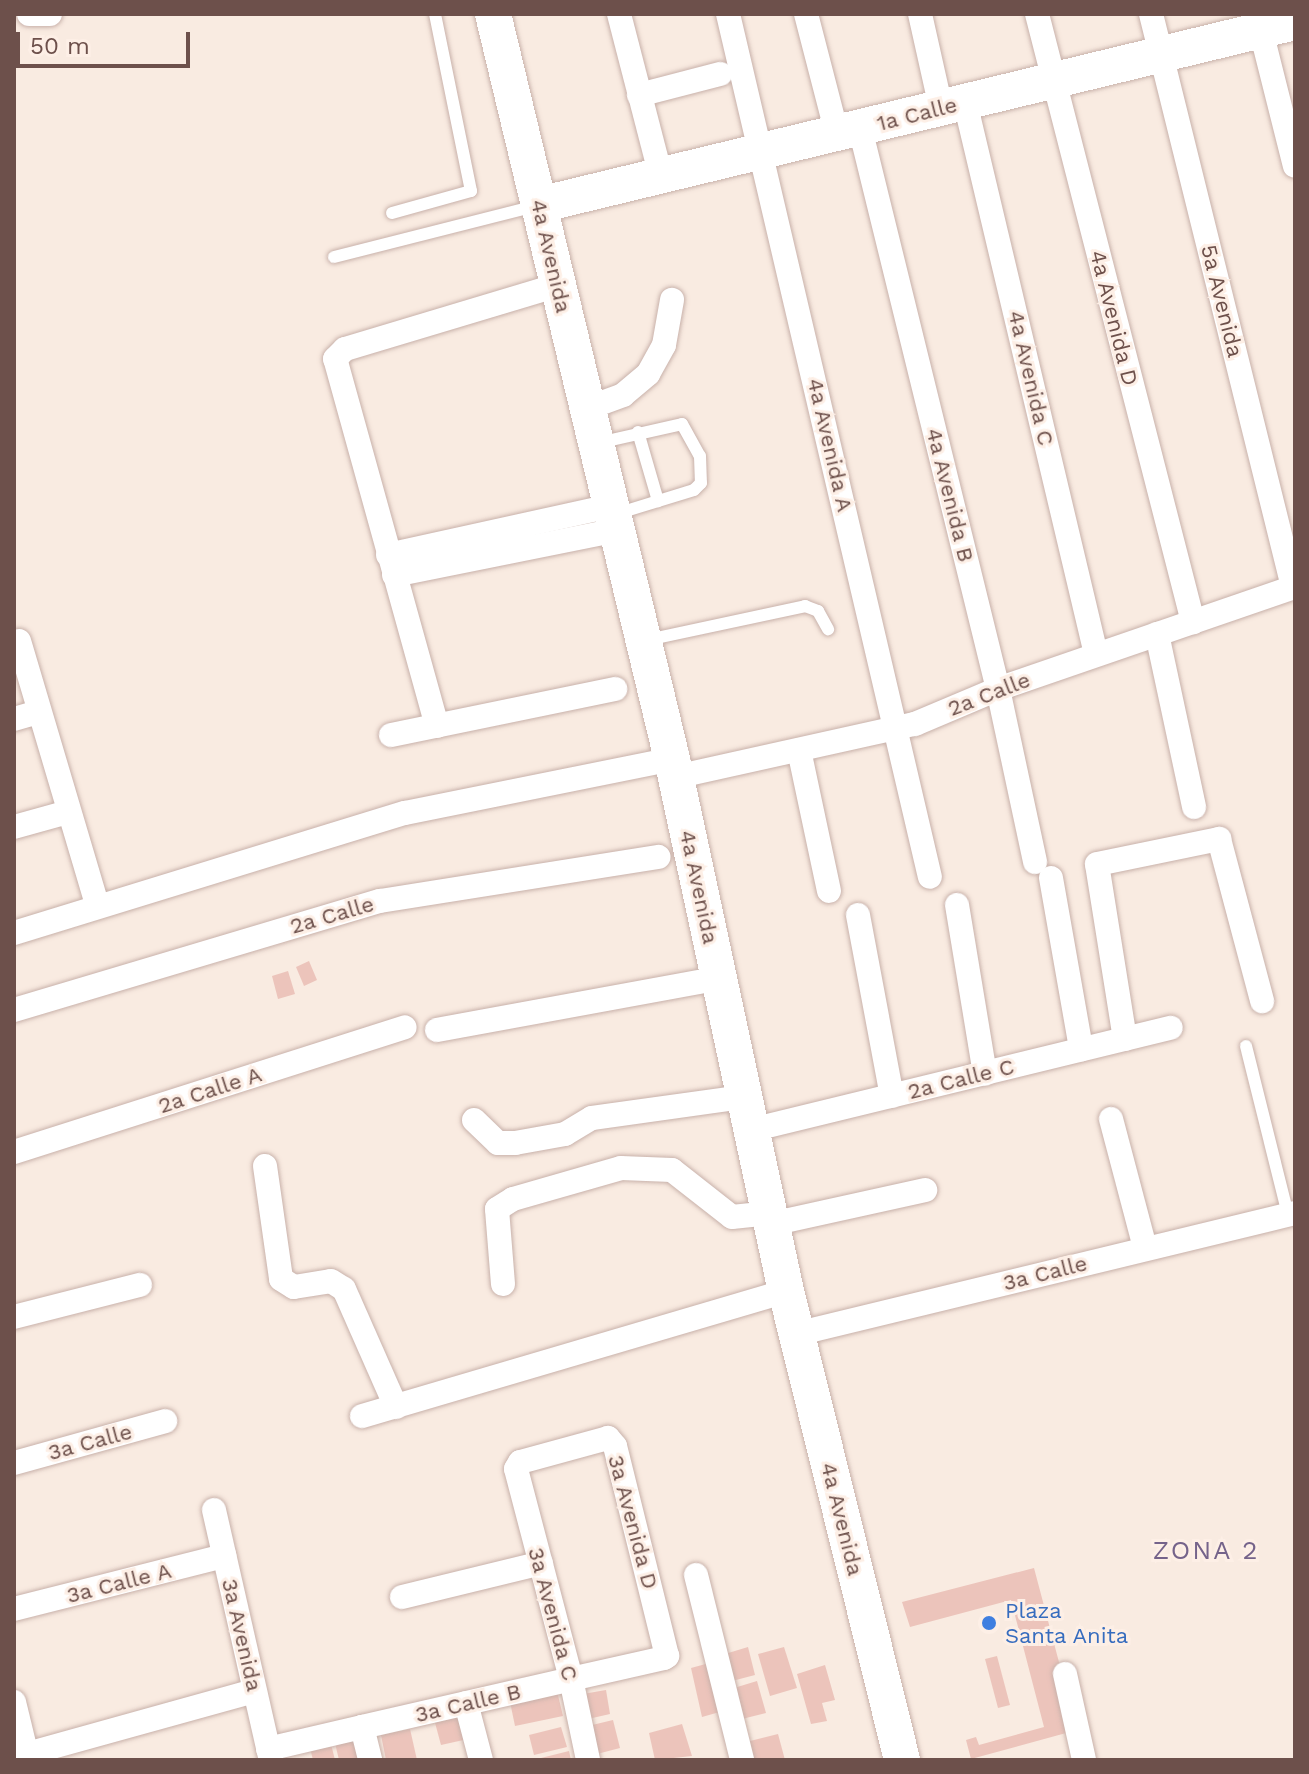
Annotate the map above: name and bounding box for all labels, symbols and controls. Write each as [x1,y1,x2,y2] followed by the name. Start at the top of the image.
[20,16,194,66] scale bar
[30,32,90,60] text: 50 m
[874,91,960,137] street label: 1a Calle
[525,196,577,316] street label: 4a Avenida
[1195,241,1249,361] street label: 5a Avenida
[1084,247,1144,389] street label: 4a Avenida D
[1002,307,1060,449] street label: 4a Avenida C
[801,374,859,516] street label: 4a Avenida A
[920,424,980,566] street label: 4a Avenida B
[944,666,1034,722] street label: 2a Calle
[674,827,724,947] street label: 4a Avenida
[287,890,377,940] street label: 2a Calle
[905,1053,1017,1105] street label: 2a Calle C
[154,1061,266,1119] street label: 2a Calle A
[1000,1250,1090,1296] street label: 3a Calle
[45,1418,135,1466] street label: 3a Calle
[602,1451,664,1593] street label: 3a Avenida D
[815,1459,869,1579] street label: 4a Avenida
[1152,1535,1260,1567] district label: ZONA 2
[522,1543,584,1685] street label: 3a Avenida C
[63,1557,175,1609] street label: 3a Calle A
[216,1575,268,1695] street label: 3a Avenida
[1005,1597,1130,1648] place label: Plaza Santa Anita
[980,1614,998,1632] marker: Plaza Santa Anita
[412,1678,524,1728] street label: 3a Calle B

